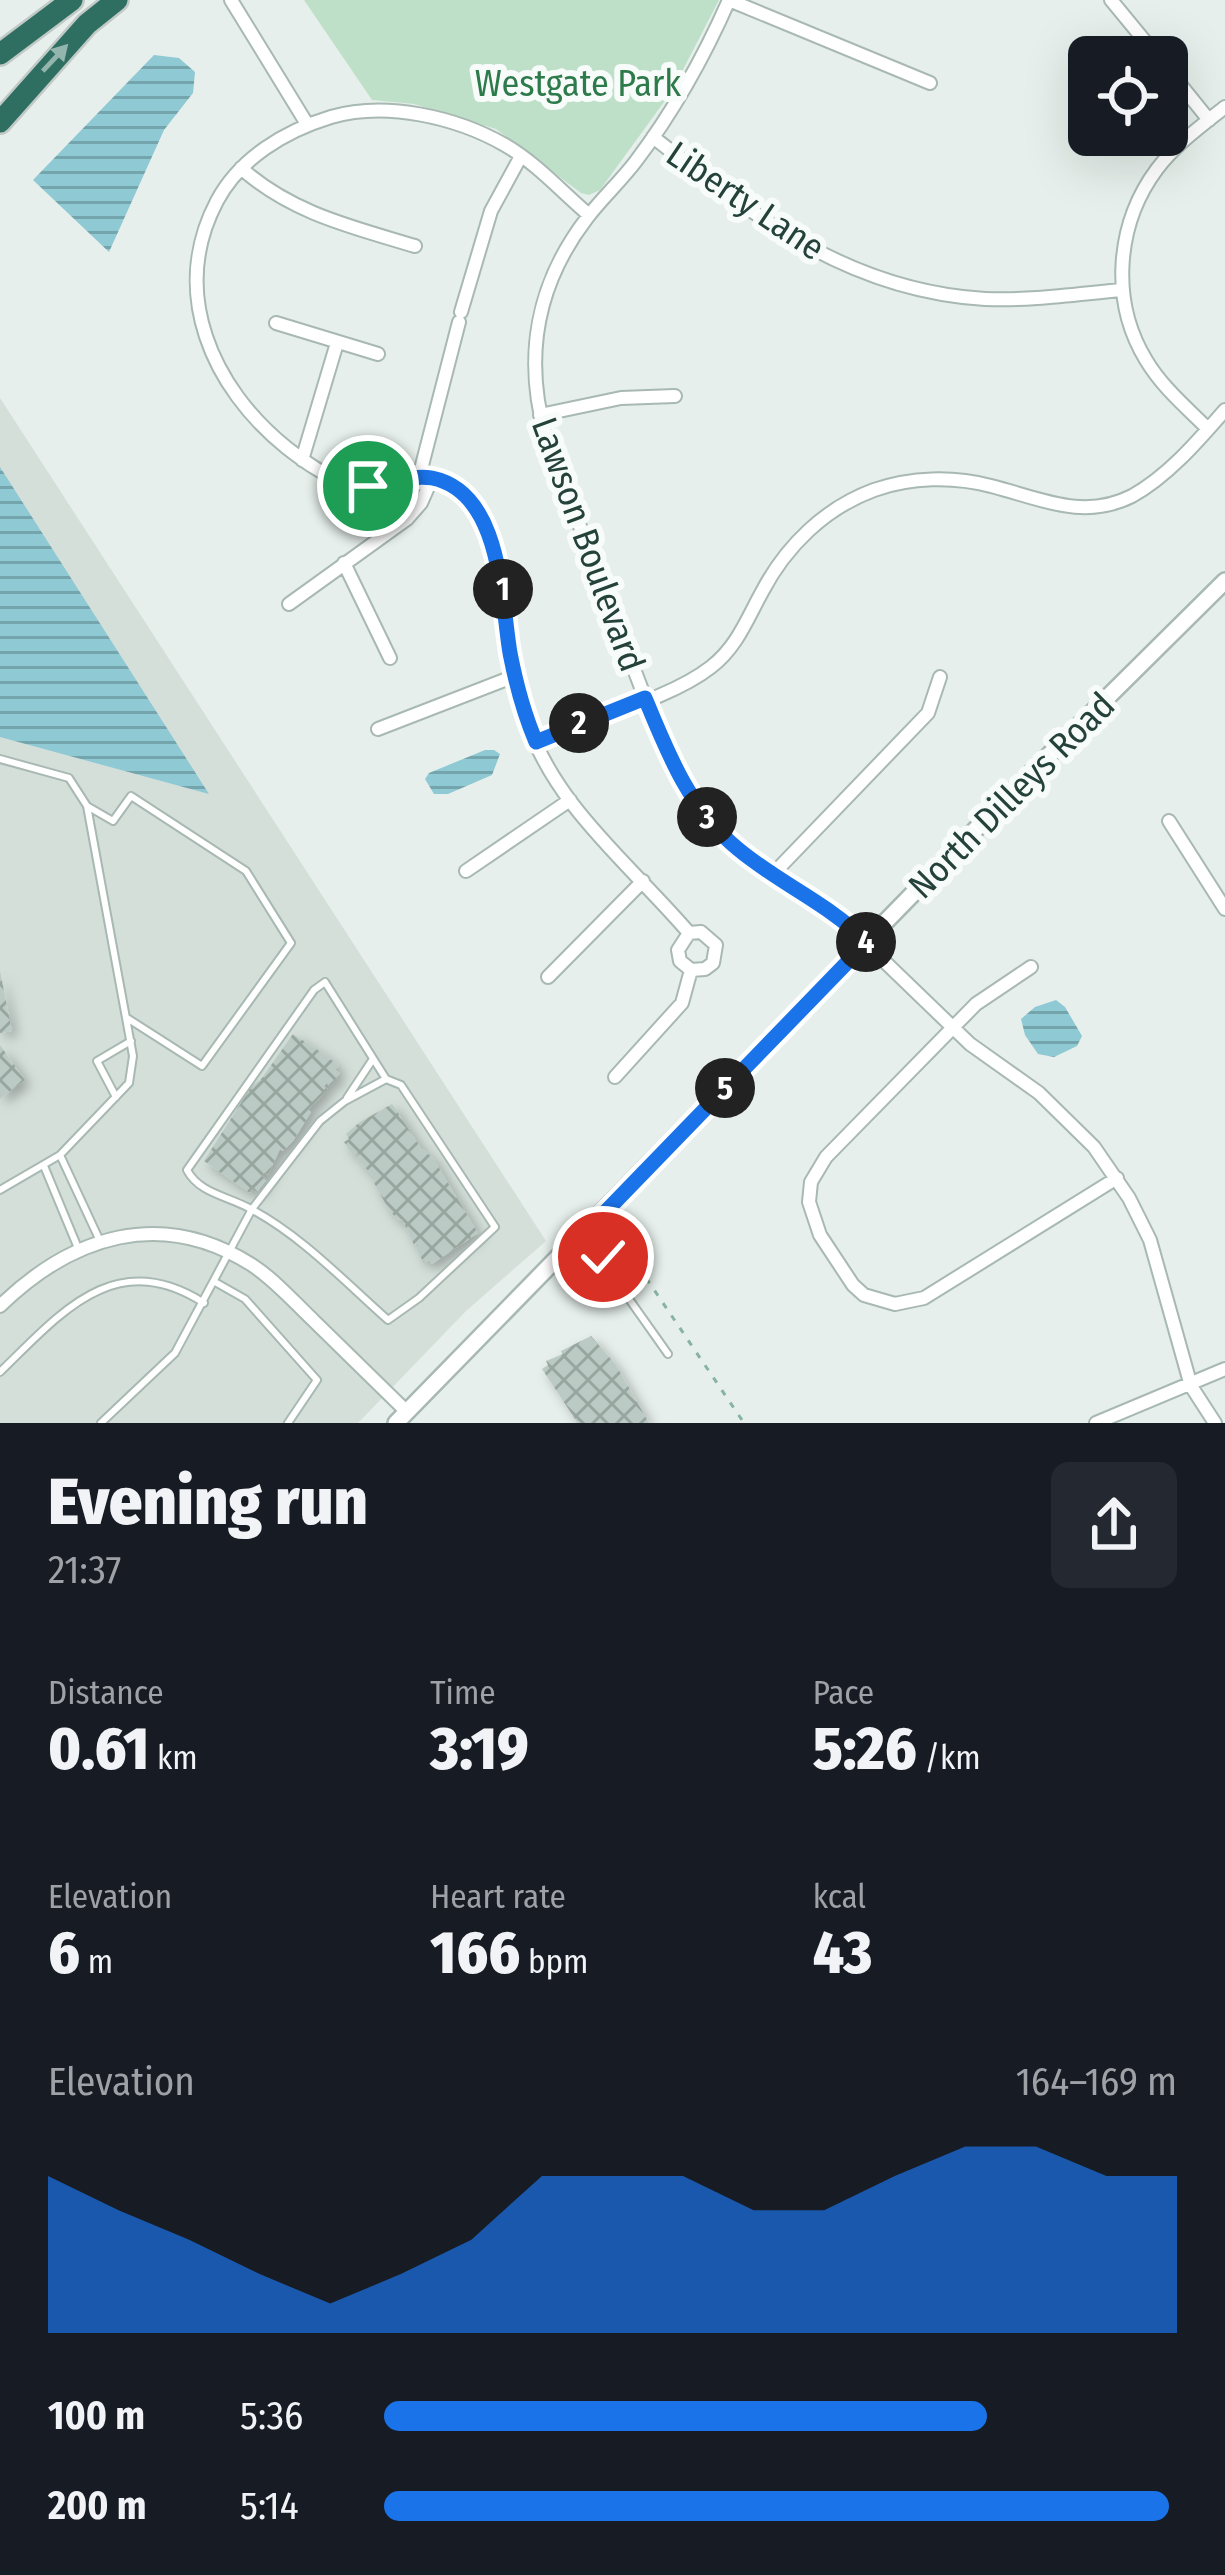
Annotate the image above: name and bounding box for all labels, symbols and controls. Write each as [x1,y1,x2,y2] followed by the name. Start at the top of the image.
[1068,36,1188,156] map controls
[1068,36,1188,156] button: locate
[41,44,69,73] one-way arrow
[475,62,681,106] park label: Westgate Park
[658,132,833,270] street label: Liberty Lane
[522,411,654,677] street label: Lawson Boulevard
[317,435,419,537] pin
[335,453,401,519] icon: arrive
[473,559,533,619] pin: 1
[496,569,510,609] text: 1
[900,684,1124,908] street label: North Dilleys Road
[549,693,609,753] pin: 2
[571,703,587,743] text: 2
[677,787,737,847] pin: 3
[699,797,715,837] text: 3
[836,912,896,972] pin: 4
[858,922,874,962] text: 4
[695,1058,755,1118] pin: 5
[717,1068,733,1108] text: 5
[552,1206,654,1308] pin
[570,1224,636,1290] icon: check
[48,1462,368,1541] text: Evening run
[1051,1462,1177,1588] button: share
[48,1547,121,1593] text: 21:37
[48,1673,164,1713] text: Distance
[430,1673,496,1713] text: Time
[813,1673,874,1713] text: Pace
[48,1713,149,1785] text: 0.61
[430,1713,529,1785] text: 3:19
[813,1713,917,1785] text: 5:26
[149,1738,198,1778] text: km
[917,1738,981,1778] text: /km
[48,1877,172,1917] text: Elevation
[430,1877,566,1917] text: Heart rate
[813,1877,866,1917] text: kcal
[48,1917,80,1989] text: 6
[430,1917,520,1989] text: 166
[813,1917,872,1989] text: 43
[80,1942,113,1982] text: m
[520,1942,588,1982] text: bpm
[48,2059,195,2105] text: Elevation
[1016,2059,1177,2105] text: 164–169 m
[48,2393,145,2439] text: 100 m
[240,2393,303,2439] text: 5:36
[48,2483,147,2529] text: 200 m
[240,2483,299,2529] text: 5:14

